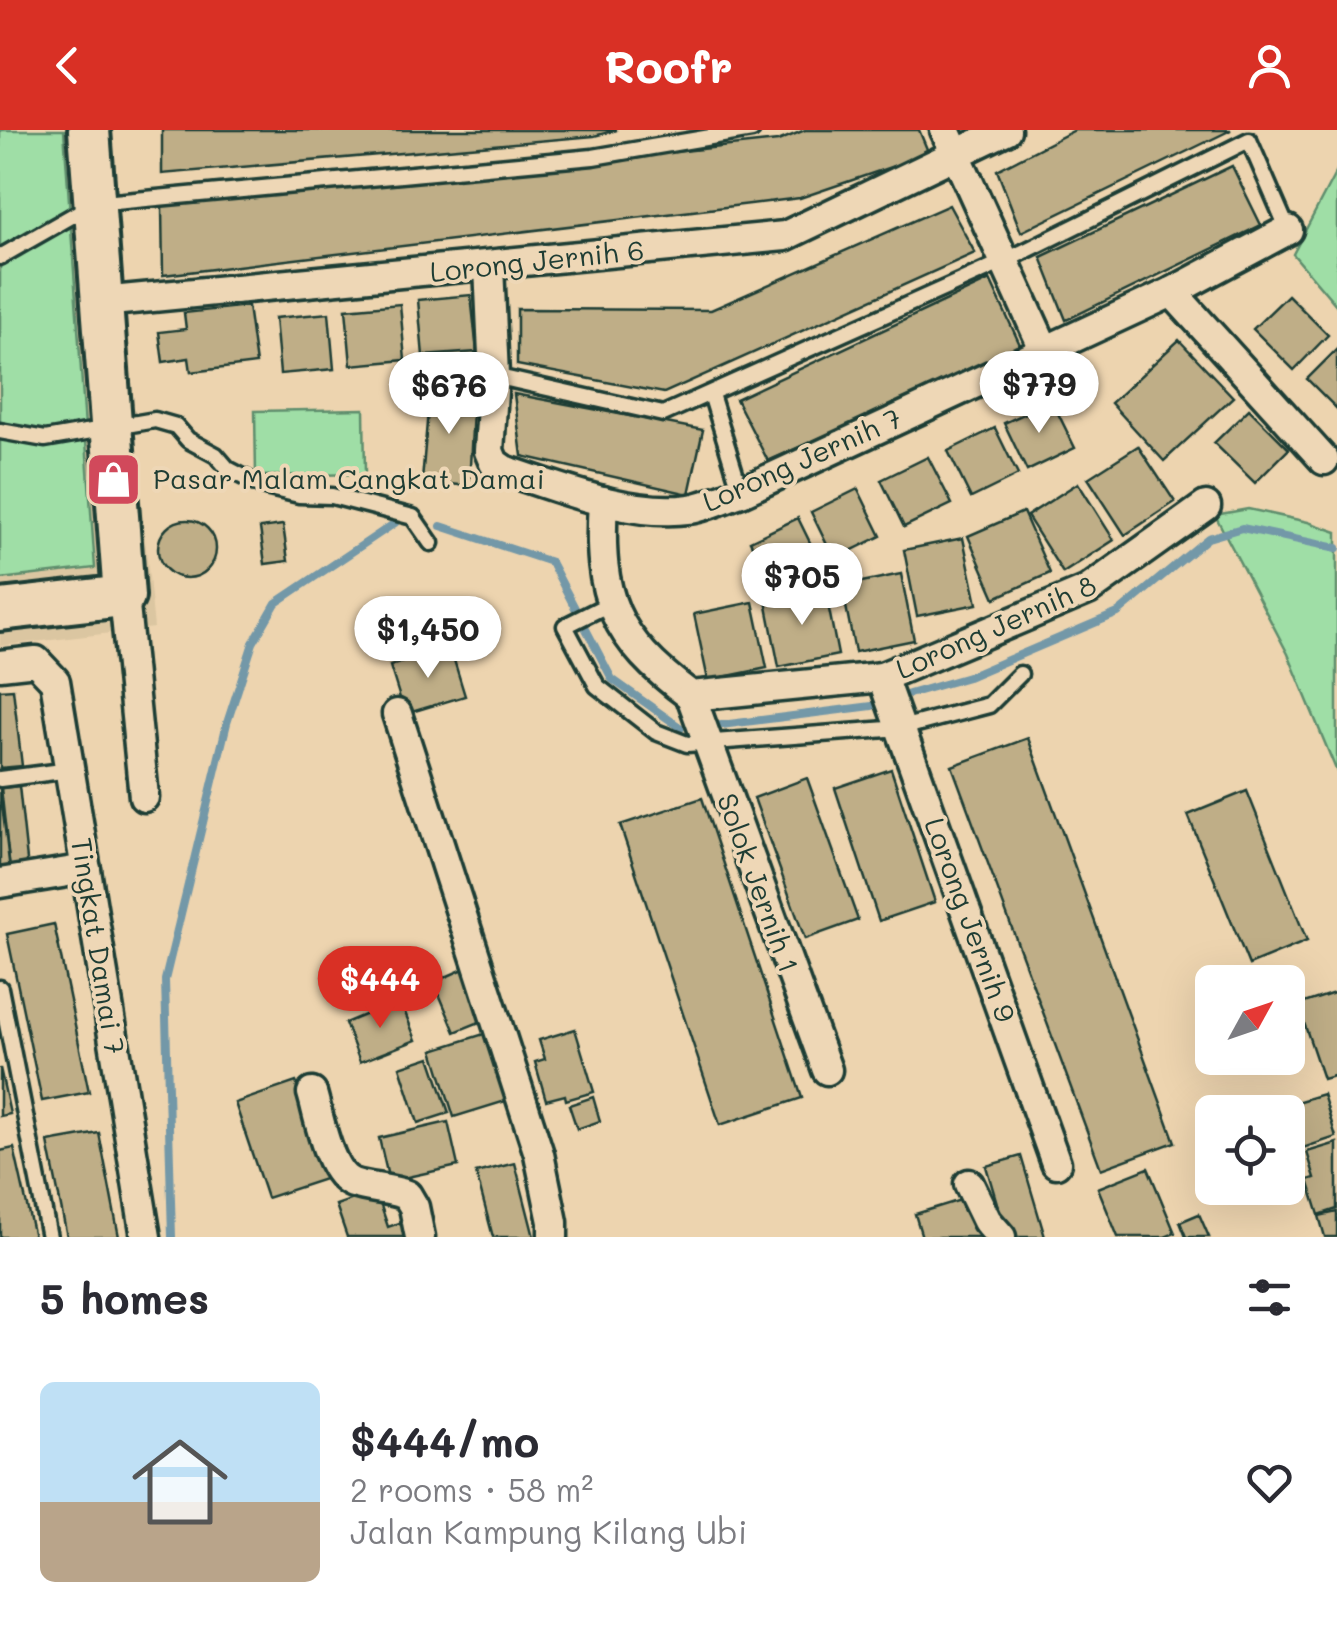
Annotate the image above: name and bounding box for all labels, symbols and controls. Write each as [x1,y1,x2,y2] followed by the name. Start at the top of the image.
[604,36,733,94] text: Roofr
[40,38,95,93] icon: back
[1242,38,1297,93] icon: person
[428,231,646,289] street label: Lorong Jernih 6
[980,351,1098,436] pin: $779
[390,352,508,437] pin: $676
[1002,362,1076,404] text: $779
[411,363,487,405] text: $676
[697,399,907,519] street label: Lorong Jernih 7
[84,449,144,509] shop icon: Pasar Malam Cangkat Damai
[153,460,545,496] place label: Pasar Malam Cangkat Damai
[743,543,861,628] pin: $705
[764,554,840,596] text: $705
[890,566,1101,686] street label: Lorong Jernih 8
[347,596,509,681] pin: $1,450
[376,607,480,649] text: $1,450
[710,788,808,977] street label: Solok Jernih 1
[917,813,1025,1027] street label: Lorong Jernih 9
[64,835,134,1057] street label: Tingkat Damai 7
[321,946,439,1031] pin: $444
[340,957,420,999] text: $444
[1195,965,1305,1075] north arrow
[1195,965,1305,1205] map controls
[1195,1095,1305,1205] button: locate
[40,1270,209,1325] text: 5 homes
[1242,1270,1297,1325] icon: filters
[350,1413,539,1468] text: $444/mo
[120,1422,240,1542] icon: home
[1242,1455,1297,1510] icon: heart
[350,1468,593,1510] text: 2 rooms · 58 m²
[350,1510,747,1552] text: Jalan Kampung Kilang Ubi

